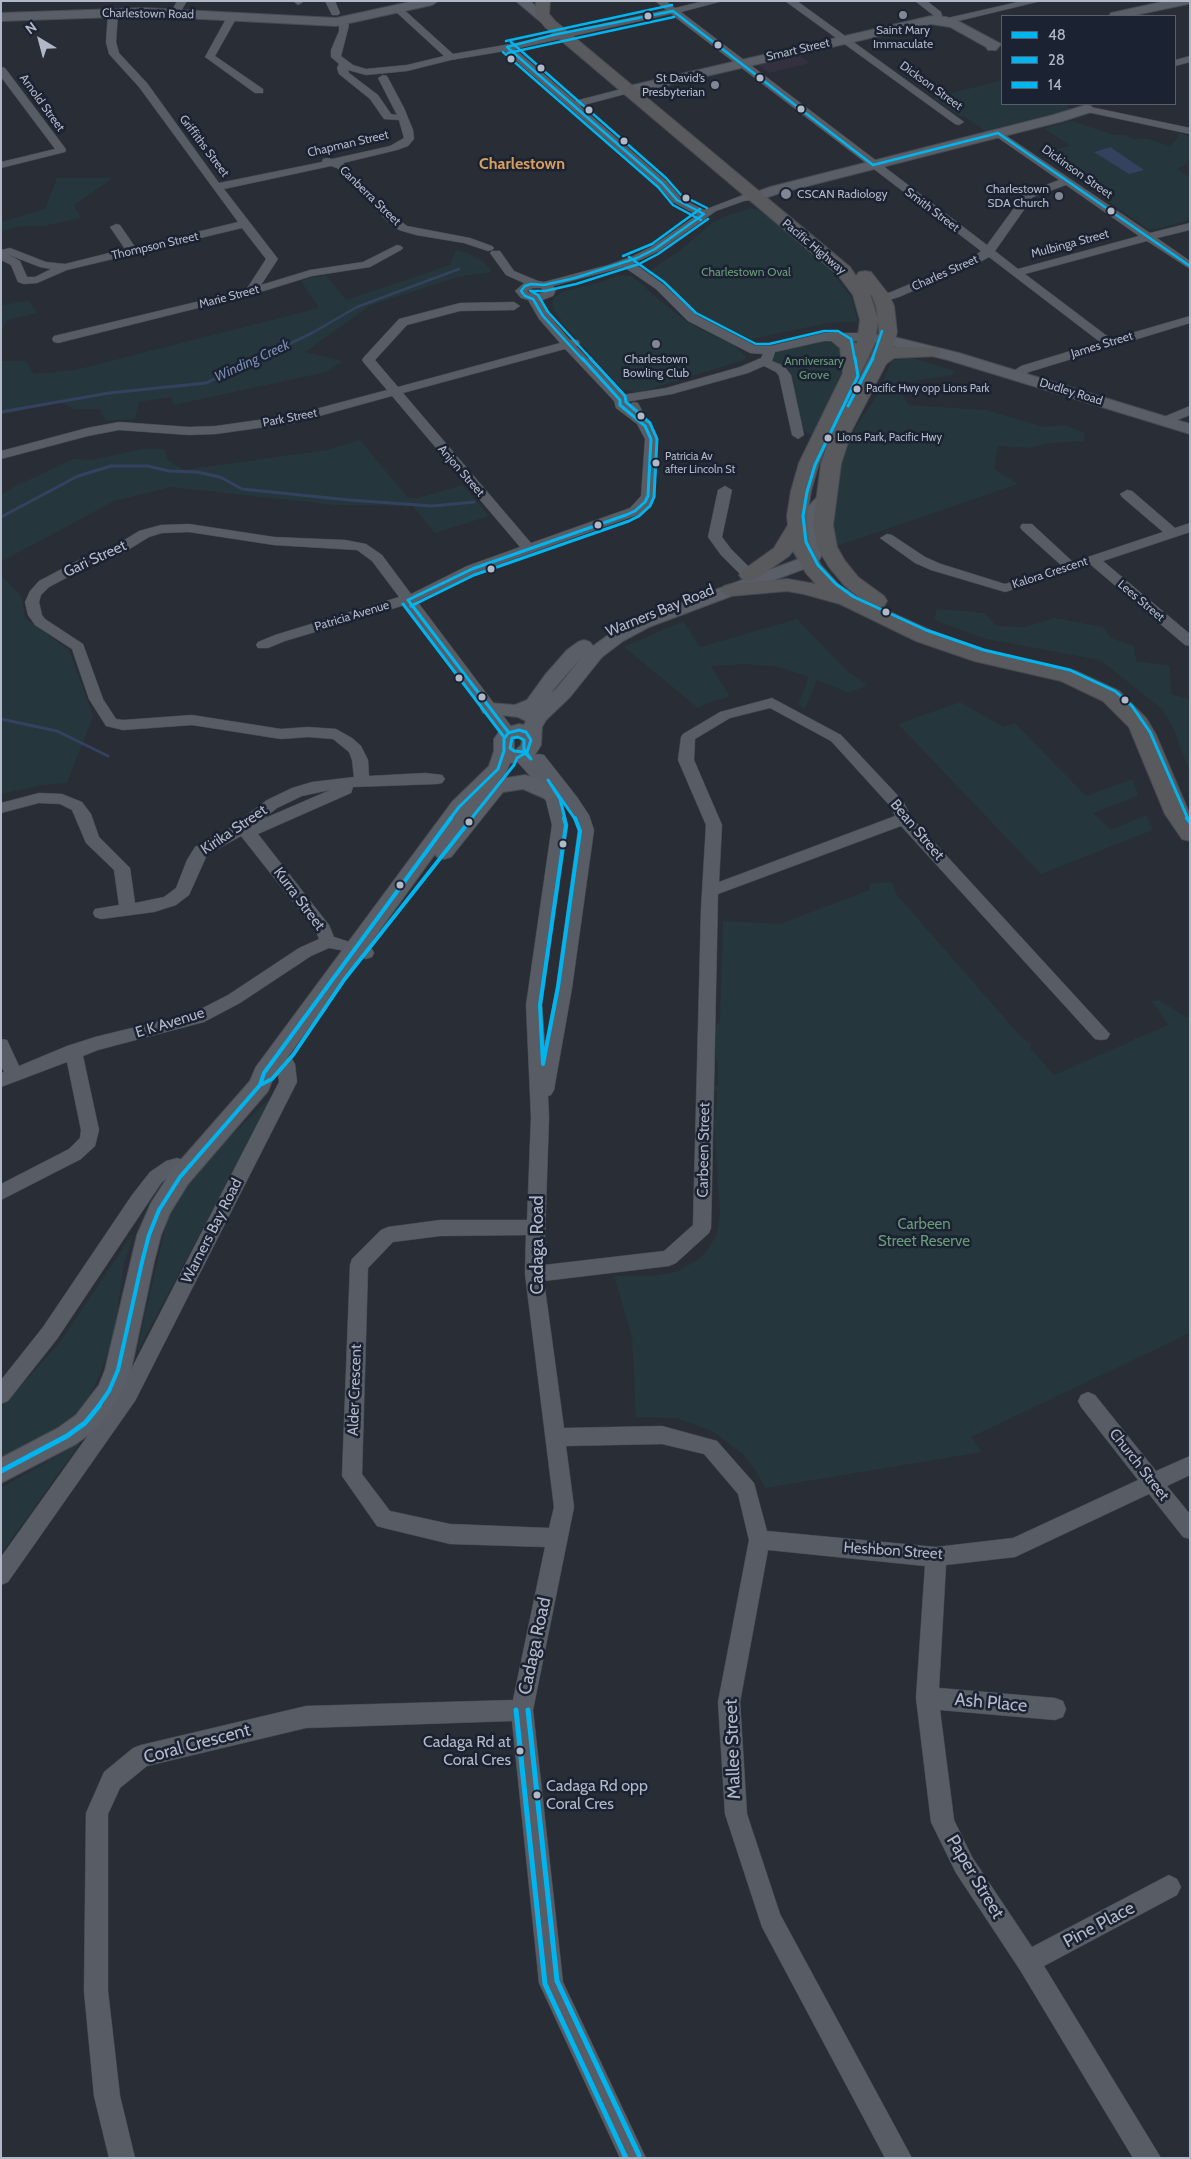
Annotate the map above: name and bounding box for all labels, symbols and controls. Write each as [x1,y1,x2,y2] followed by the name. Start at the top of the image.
[102,6,194,22] street label: Charlestown Road
[897,9,909,21] marker: Saint Mary Immaculate
[643,11,653,21] unlabelled marker
[15,15,65,65] north arrow
[1001,15,1176,105] legend
[22,18,40,38] text: N
[873,23,933,51] place label: Saint Mary Immaculate
[1048,26,1066,44] text: 48
[765,36,831,64] street label: Smart Street
[713,40,723,50] unlabelled marker
[1048,51,1065,69] text: 28
[506,54,516,64] unlabelled marker
[897,58,965,114] street label: Dickson Street
[536,63,546,73] unlabelled marker
[16,71,68,135] street label: Arnold Street
[642,71,705,99] place label: St David’s Presbyterian
[755,73,765,83] unlabelled marker
[1048,76,1062,94] text: 14
[709,79,721,91] marker: St David’s Presbyterian
[796,104,806,114] unlabelled marker
[584,105,594,115] unlabelled marker
[176,112,232,180] street label: Griffiths Street
[306,128,390,160] street label: Chapman Street
[619,136,629,146] unlabelled marker
[1039,142,1115,202] street label: Dickinson Street
[479,154,565,174] district label: Charlestown
[336,163,404,229] street label: Canberra Street
[986,182,1049,210] place label: Charlestown SDA Church
[902,185,962,235] street label: Smith Street
[779,187,793,201] marker: CSCAN Radiology
[797,187,887,201] place label: CSCAN Radiology
[1053,190,1065,202] marker: Charlestown SDA Church
[681,193,691,203] unlabelled marker
[1106,206,1116,216] unlabelled marker
[779,216,849,278] street label: Pacific Highway
[1030,227,1110,261] street label: Mulbinga Street
[110,229,200,263] street label: Thompson Street
[910,252,980,294] street label: Charles Street
[701,265,791,279] park label: Charlestown Oval
[197,282,261,312] street label: Marie Street
[1069,329,1135,361] street label: James Street
[212,336,292,386] water label: Winding Creek
[650,338,662,350] marker: Charlestown Bowling Club
[623,352,689,380] place label: Charlestown Bowling Club
[784,354,844,382] park label: Anniversary Grove
[1038,376,1104,408] street label: Dudley Road
[866,382,990,396] place label: Pacific Hwy opp Lions Park
[852,384,862,394] marker: Pacific Hwy opp Lions Park
[262,406,318,430] street label: Park Street
[636,411,646,421] unlabelled marker
[837,431,942,445] place label: Lions Park, Pacific Hwy
[823,433,833,443] marker: Lions Park, Pacific Hwy
[435,442,487,500] street label: Anjon Street
[665,450,735,476] place label: Patricia Av after Lincoln St
[651,458,661,468] marker: Patricia Av after Lincoln St
[593,520,603,530] unlabelled marker
[61,537,129,581] street label: Gari Street
[1011,554,1089,592] street label: Kalora Crescent
[486,564,496,574] unlabelled marker
[1115,577,1167,625] street label: Lees Street
[603,581,717,641] street label: Warners Bay Road
[313,598,391,634] street label: Patricia Avenue
[881,607,891,617] unlabelled marker
[454,673,464,683] unlabelled marker
[477,692,487,702] unlabelled marker
[1120,695,1130,705] unlabelled marker
[886,796,948,864] street label: Bean Street
[198,801,270,859] street label: Kirika Street
[464,817,474,827] unlabelled marker
[558,839,568,849] unlabelled marker
[269,864,329,934] street label: Kurra Street
[395,880,405,890] unlabelled marker
[133,1004,207,1042] street label: E K Avenue
[694,1102,714,1198] street label: Carbeen Street
[178,1176,246,1286] street label: Warners Bay Road
[527,1195,549,1295] street label: Cadaga Road
[878,1216,970,1251] park label: Carbeen Street Reserve
[344,1344,366,1436] street label: Alder Crescent
[1105,1425,1173,1505] street label: Church Street
[843,1539,943,1563] street label: Heshbon Street
[514,1595,556,1697] street label: Cadaga Road
[954,1689,1028,1717] street label: Ash Place
[720,1699,746,1799] street label: Mallee Street
[141,1719,253,1769] street label: Coral Crescent
[423,1732,511,1770] place label: Cadaga Rd at Coral Cres
[515,1746,525,1756] marker: Cadaga Rd at Coral Cres
[546,1776,648,1814] place label: Cadaga Rd opp Coral Cres
[532,1790,542,1800] marker: Cadaga Rd opp Coral Cres
[942,1831,1008,1923] street label: Paper Street
[1060,1897,1138,1953] street label: Pine Place

